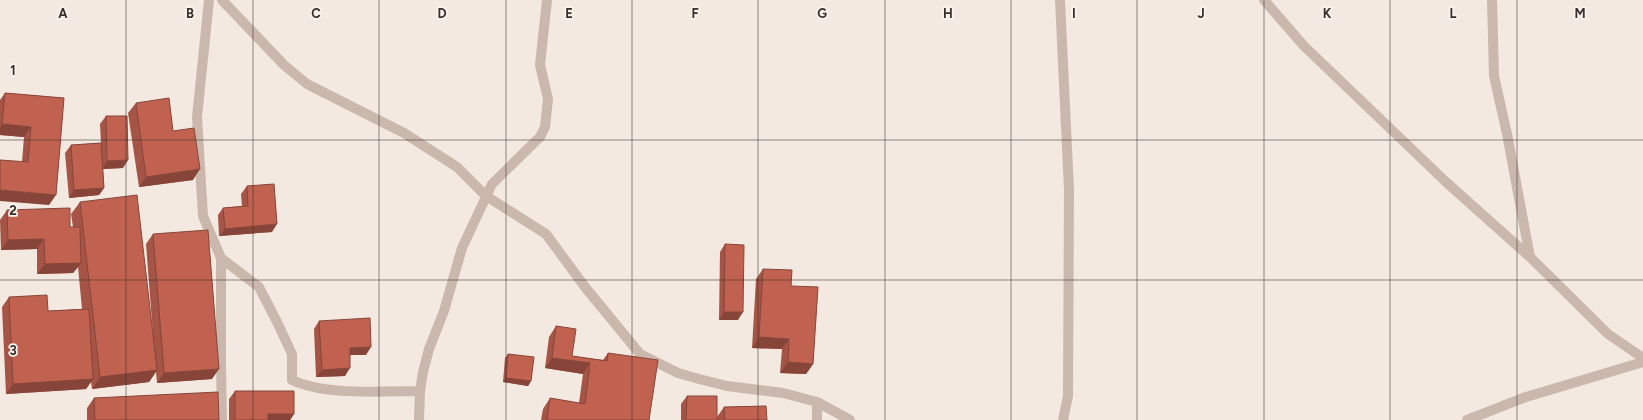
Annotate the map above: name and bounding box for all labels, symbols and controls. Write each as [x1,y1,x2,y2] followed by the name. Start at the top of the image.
[58,6,68,21] text: A
[186,6,194,21] text: B
[311,6,321,21] text: C
[437,6,447,21] text: D
[565,6,573,21] text: E
[691,6,699,21] text: F
[817,6,827,21] text: G
[943,6,953,21] text: H
[1072,6,1076,21] text: I
[1197,6,1205,21] text: J
[1323,6,1332,21] text: K
[1450,6,1457,21] text: L
[1574,6,1586,21] text: M
[10,63,16,78] text: 1
[9,203,17,218] text: 2
[9,343,17,358] text: 3

